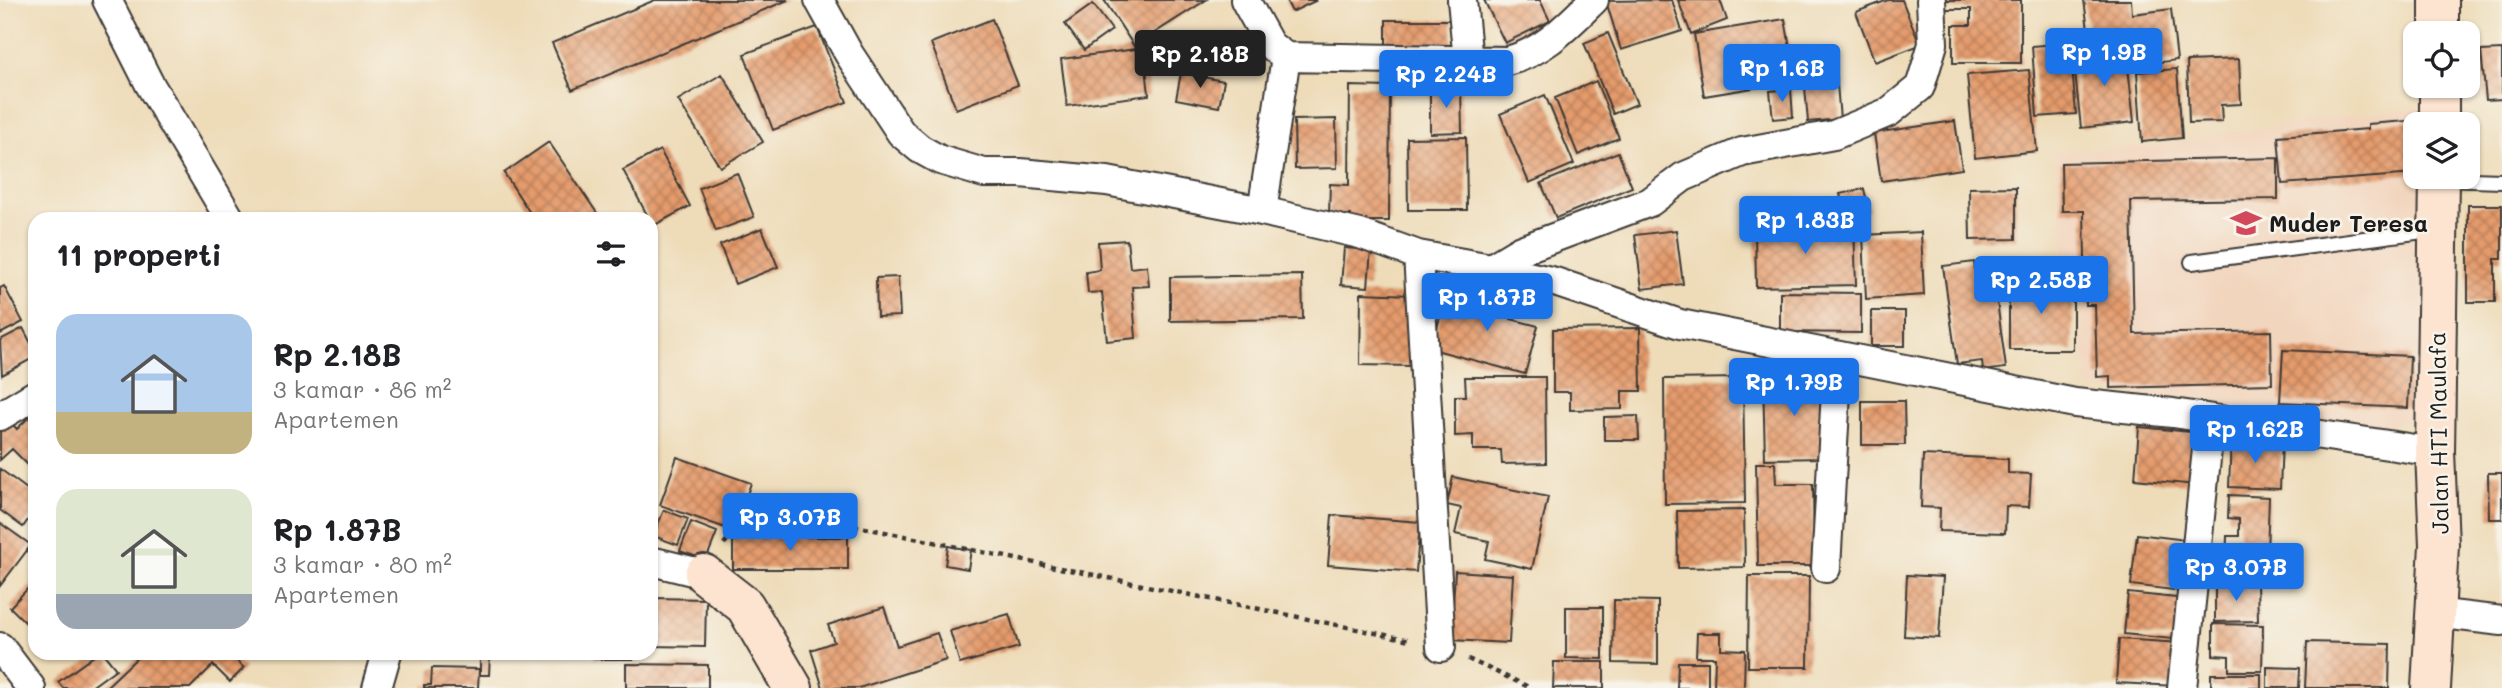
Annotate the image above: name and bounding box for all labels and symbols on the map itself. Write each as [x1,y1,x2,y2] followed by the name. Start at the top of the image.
[2039,28,2169,88] pin: Rp 1.9B
[1128,31,1272,90] pin: Rp 2.18B
[1717,44,1847,104] pin: Rp 1.6B
[1374,50,1518,110] pin: Rp 2.24B
[1733,196,1877,256] pin: Rp 1.83B
[2229,206,2263,240] school or university icon: Muder Teresa
[2269,208,2428,238] place label: Muder Teresa
[1969,256,2113,316] pin: Rp 2.58B
[1415,274,1559,333] pin: Rp 1.87B
[2421,332,2455,534] street label: Jalan HTI Maulafa
[1722,358,1866,418] pin: Rp 1.79B
[2183,406,2327,465] pin: Rp 1.62B
[718,494,862,553] pin: Rp 3.07B
[2164,544,2308,603] pin: Rp 3.07B

